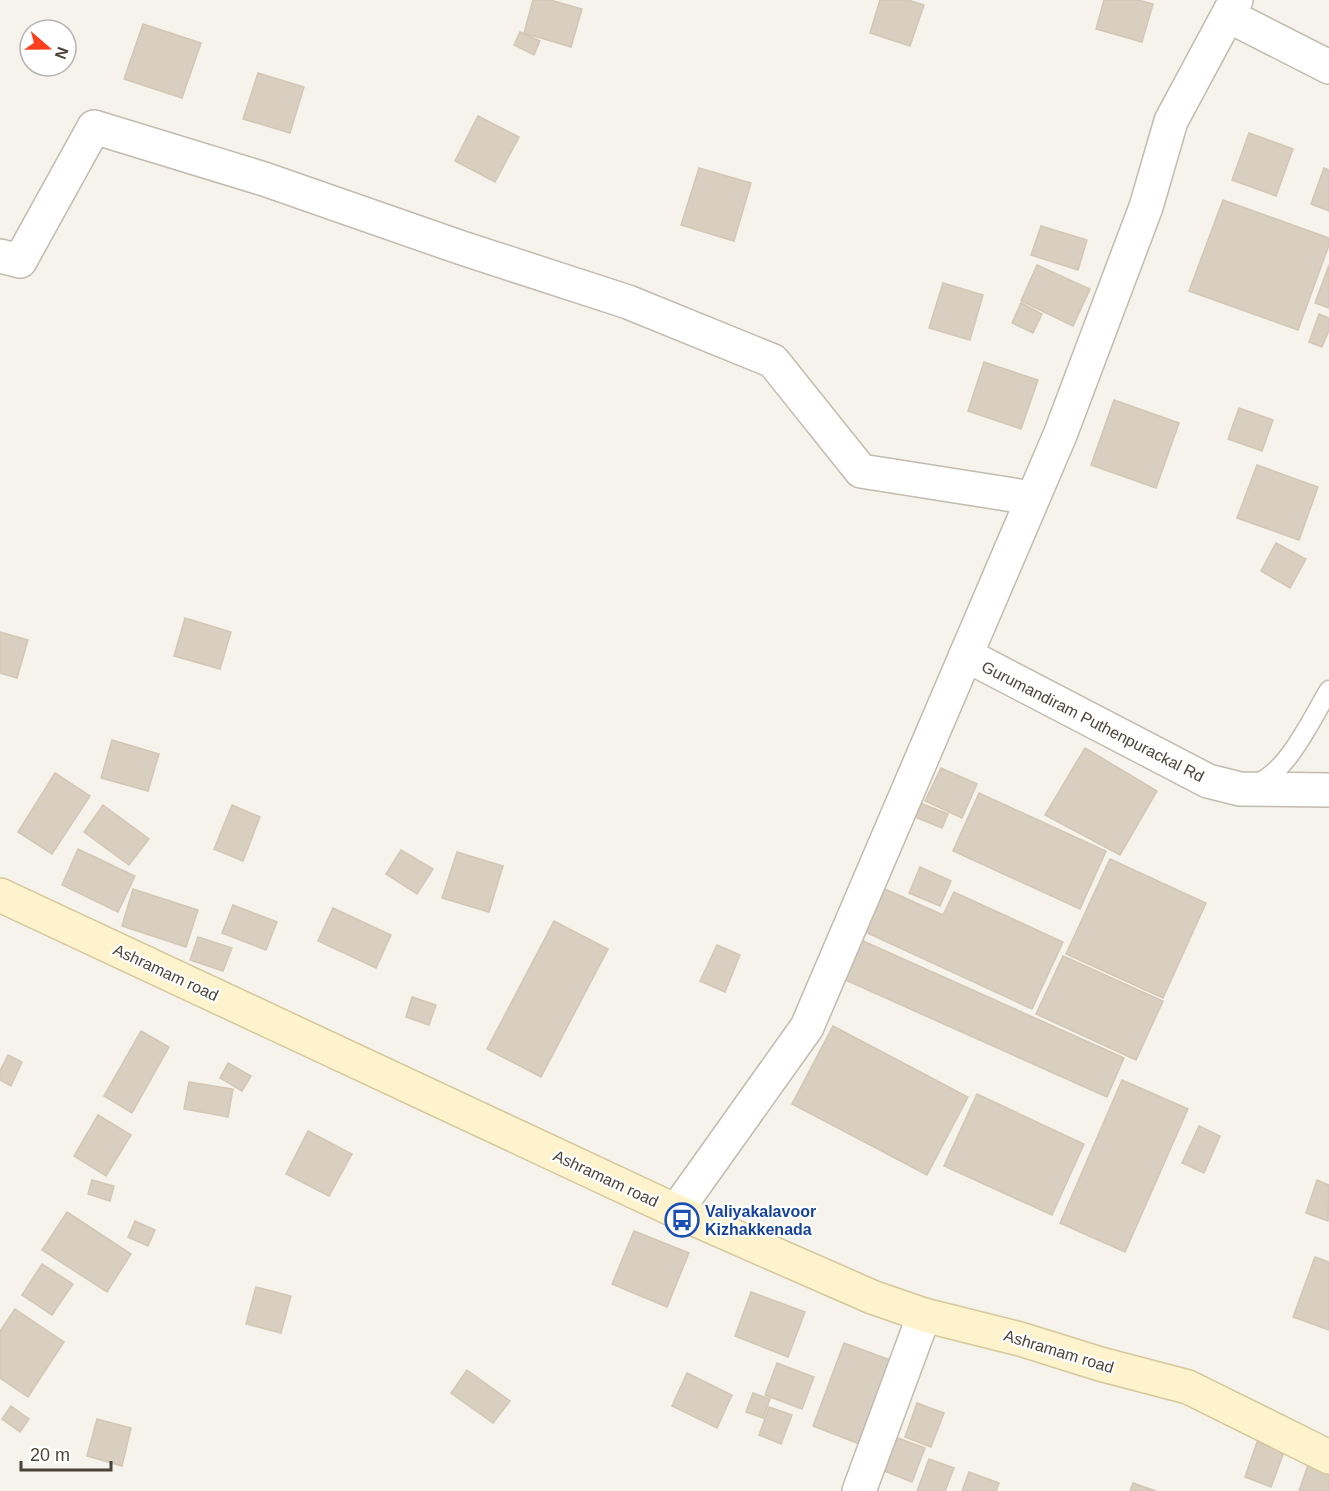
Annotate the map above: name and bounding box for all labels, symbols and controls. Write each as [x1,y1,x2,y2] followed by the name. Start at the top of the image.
[18,18,78,78] north arrow
[52,45,72,61] text: N
[979,658,1207,785] street label: Gurumandiram Puthenpurackal Rd
[111,941,221,1004] street label: Ashramam road
[551,1147,661,1210] street label: Ashramam road
[664,1202,700,1238] bus stop icon: Valiyakalavoor Kizhakkenada
[705,1203,816,1238] place label: Valiyakalavoor Kizhakkenada
[1002,1327,1116,1376] street label: Ashramam road
[21,1434,111,1472] scale bar
[30,1445,70,1465] text: 20 m

